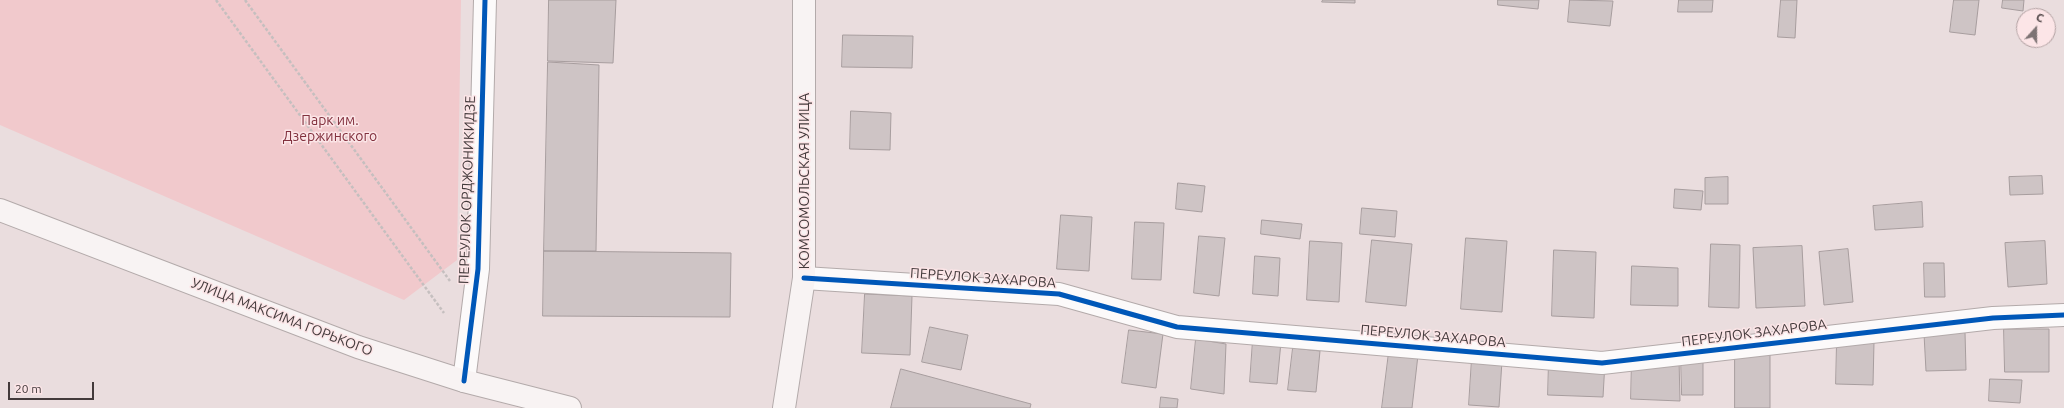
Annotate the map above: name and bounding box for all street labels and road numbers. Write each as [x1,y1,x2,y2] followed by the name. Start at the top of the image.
[796,93,812,269] street label: КОМСОМОЛЬСКАЯ УЛИЦА
[455,96,479,284] street label: ПЕРЕУЛОК ОРДЖОНИКИДЗЕ
[910,265,1056,291] street label: ПЕРЕУЛОК ЗАХАРОВА
[189,275,375,359] street label: УЛИЦА МАКСИМА ГОРЬКОГО
[1681,316,1827,350] street label: ПЕРЕУЛОК ЗАХАРОВА
[1360,321,1506,351] street label: ПЕРЕУЛОК ЗАХАРОВА

